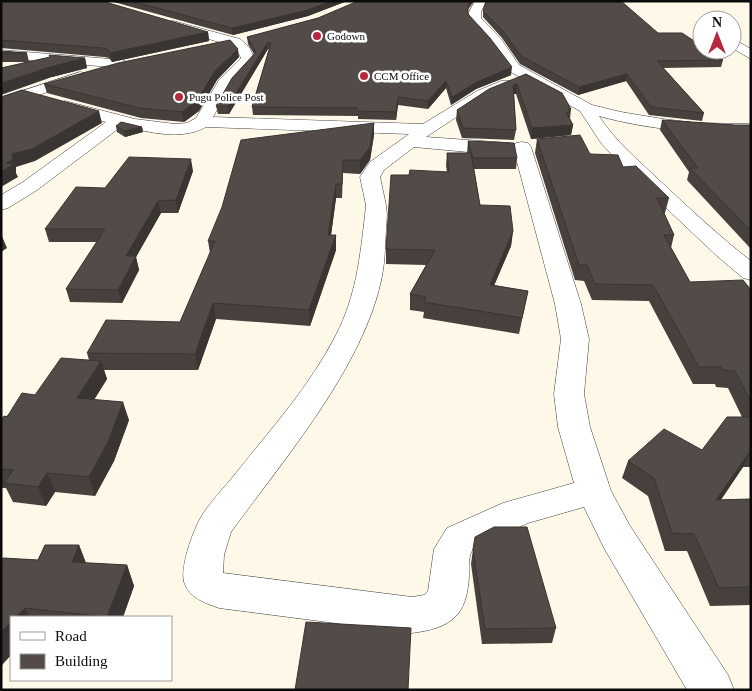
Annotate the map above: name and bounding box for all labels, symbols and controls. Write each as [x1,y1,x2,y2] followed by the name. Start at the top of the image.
[692,10,742,60] north arrow
[712,15,722,30] text: N
[311,30,323,42] marker: Godown
[327,30,365,42] place label: Godown
[358,70,370,82] marker: CCM Office
[374,70,429,82] place label: CCM Office
[173,91,185,103] marker: Pugu Police Post
[189,91,264,103] place label: Pugu Police Post
[10,616,172,681] legend
[55,628,87,644] text: Road
[55,653,108,669] text: Building

